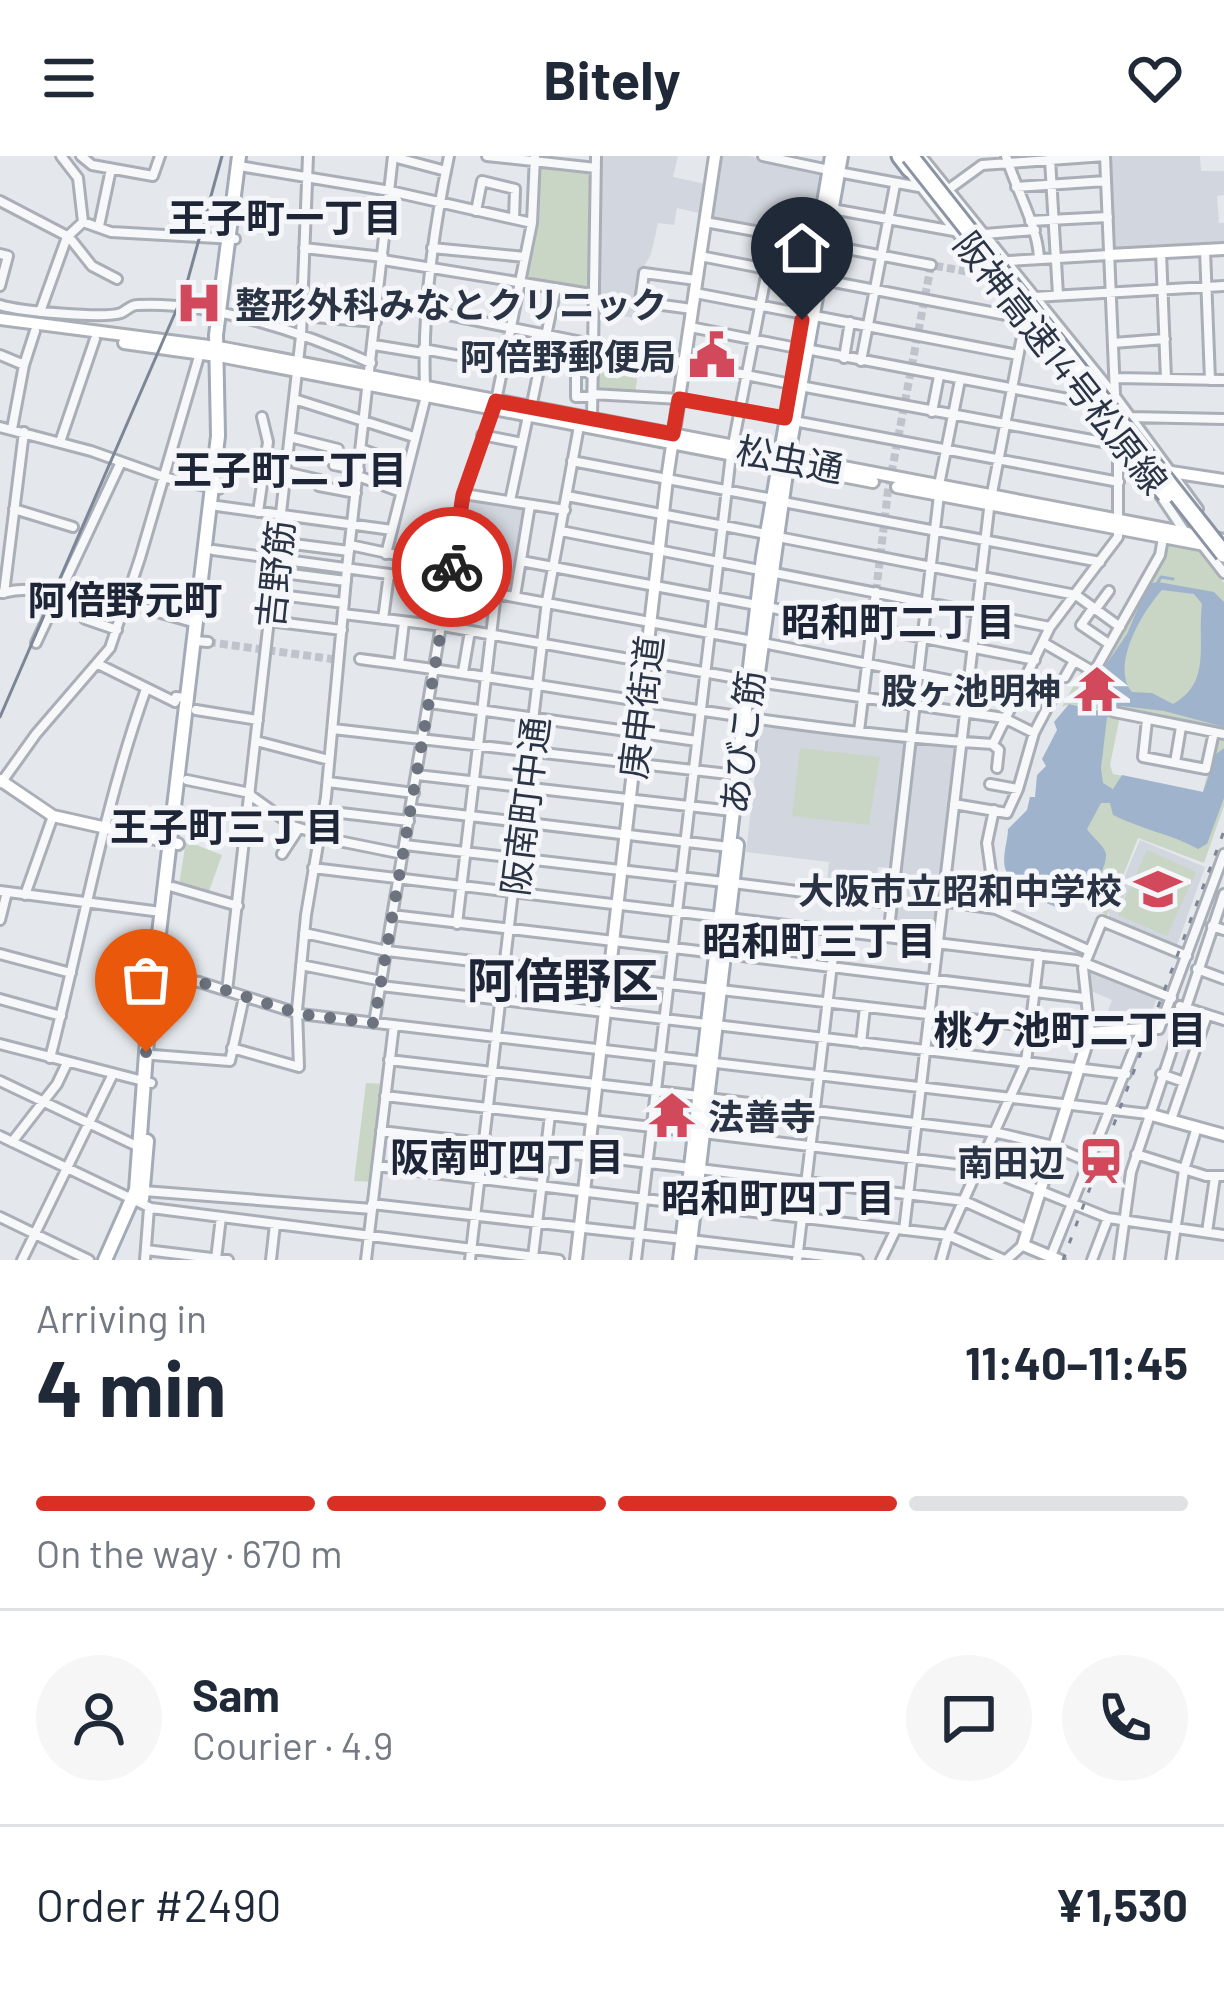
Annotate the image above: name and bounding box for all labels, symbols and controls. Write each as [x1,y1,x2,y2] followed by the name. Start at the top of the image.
[36,45,102,111] icon: menu
[1122,45,1188,111] icon: heart
[543,46,681,111] text: Bitely
[168,193,402,240] district label: 王子町一丁目
[751,197,853,320] pin
[769,215,835,281] icon: home
[946,223,1178,501] street label: 阪神高速14号松原線
[174,278,224,328] hospital icon: 整形外科みなとクリニック
[235,282,667,325] place label: 整形外科みなとクリニック
[687,330,737,380] public building icon: 阿倍野郵便局
[460,334,676,377] place label: 阿倍野郵便局
[733,427,847,489] street label: 松虫通
[173,445,407,492] district label: 王子町二丁目
[392,507,512,627] courier
[247,518,301,630] street label: 吉野筋
[419,534,485,600] icon: bike
[27,575,223,622] district label: 阿倍野元町
[781,597,1015,644] district label: 昭和町二丁目
[610,633,670,781] street label: 庚申街道
[1072,664,1122,714] temple icon: 股ヶ池明神
[711,668,771,816] street label: あびこ筋
[881,668,1061,711] place label: 股ヶ池明神
[492,714,556,898] street label: 阪南町中通
[110,802,344,849] district label: 王子町三丁目
[1133,864,1183,914] school or university icon: 大阪市立昭和中学校
[798,868,1122,911] place label: 大阪市立昭和中学校
[702,916,936,963] district label: 昭和町三丁目
[95,929,197,1052] pin
[113,947,179,1013] icon: bag
[467,950,659,1008] district label: 阿倍野区
[933,1005,1207,1052] district label: 桃ケ池町二丁目
[647,1090,697,1140] temple icon: 法善寺
[708,1094,816,1137] place label: 法善寺
[390,1132,624,1179] district label: 阪南町四丁目
[1076,1136,1126,1186] station icon: 南田辺
[957,1140,1065,1183] place label: 南田辺
[661,1173,895,1220] district label: 昭和町四丁目
[36,1294,207,1341] text: Arriving in
[965,1335,1188,1389] text: 11:40–11:45
[36,1339,226,1433] text: 4 min
[36,1529,342,1576] text: On the way · 670 m
[36,1655,162,1781] button: person
[906,1655,1032,1781] button: chat
[1062,1655,1188,1781] button: phone
[192,1667,280,1721] text: Sam
[192,1721,393,1768] text: Courier · 4.9
[36,1877,282,1931] text: Order #2490
[1055,1877,1188,1931] text: ¥1,530

